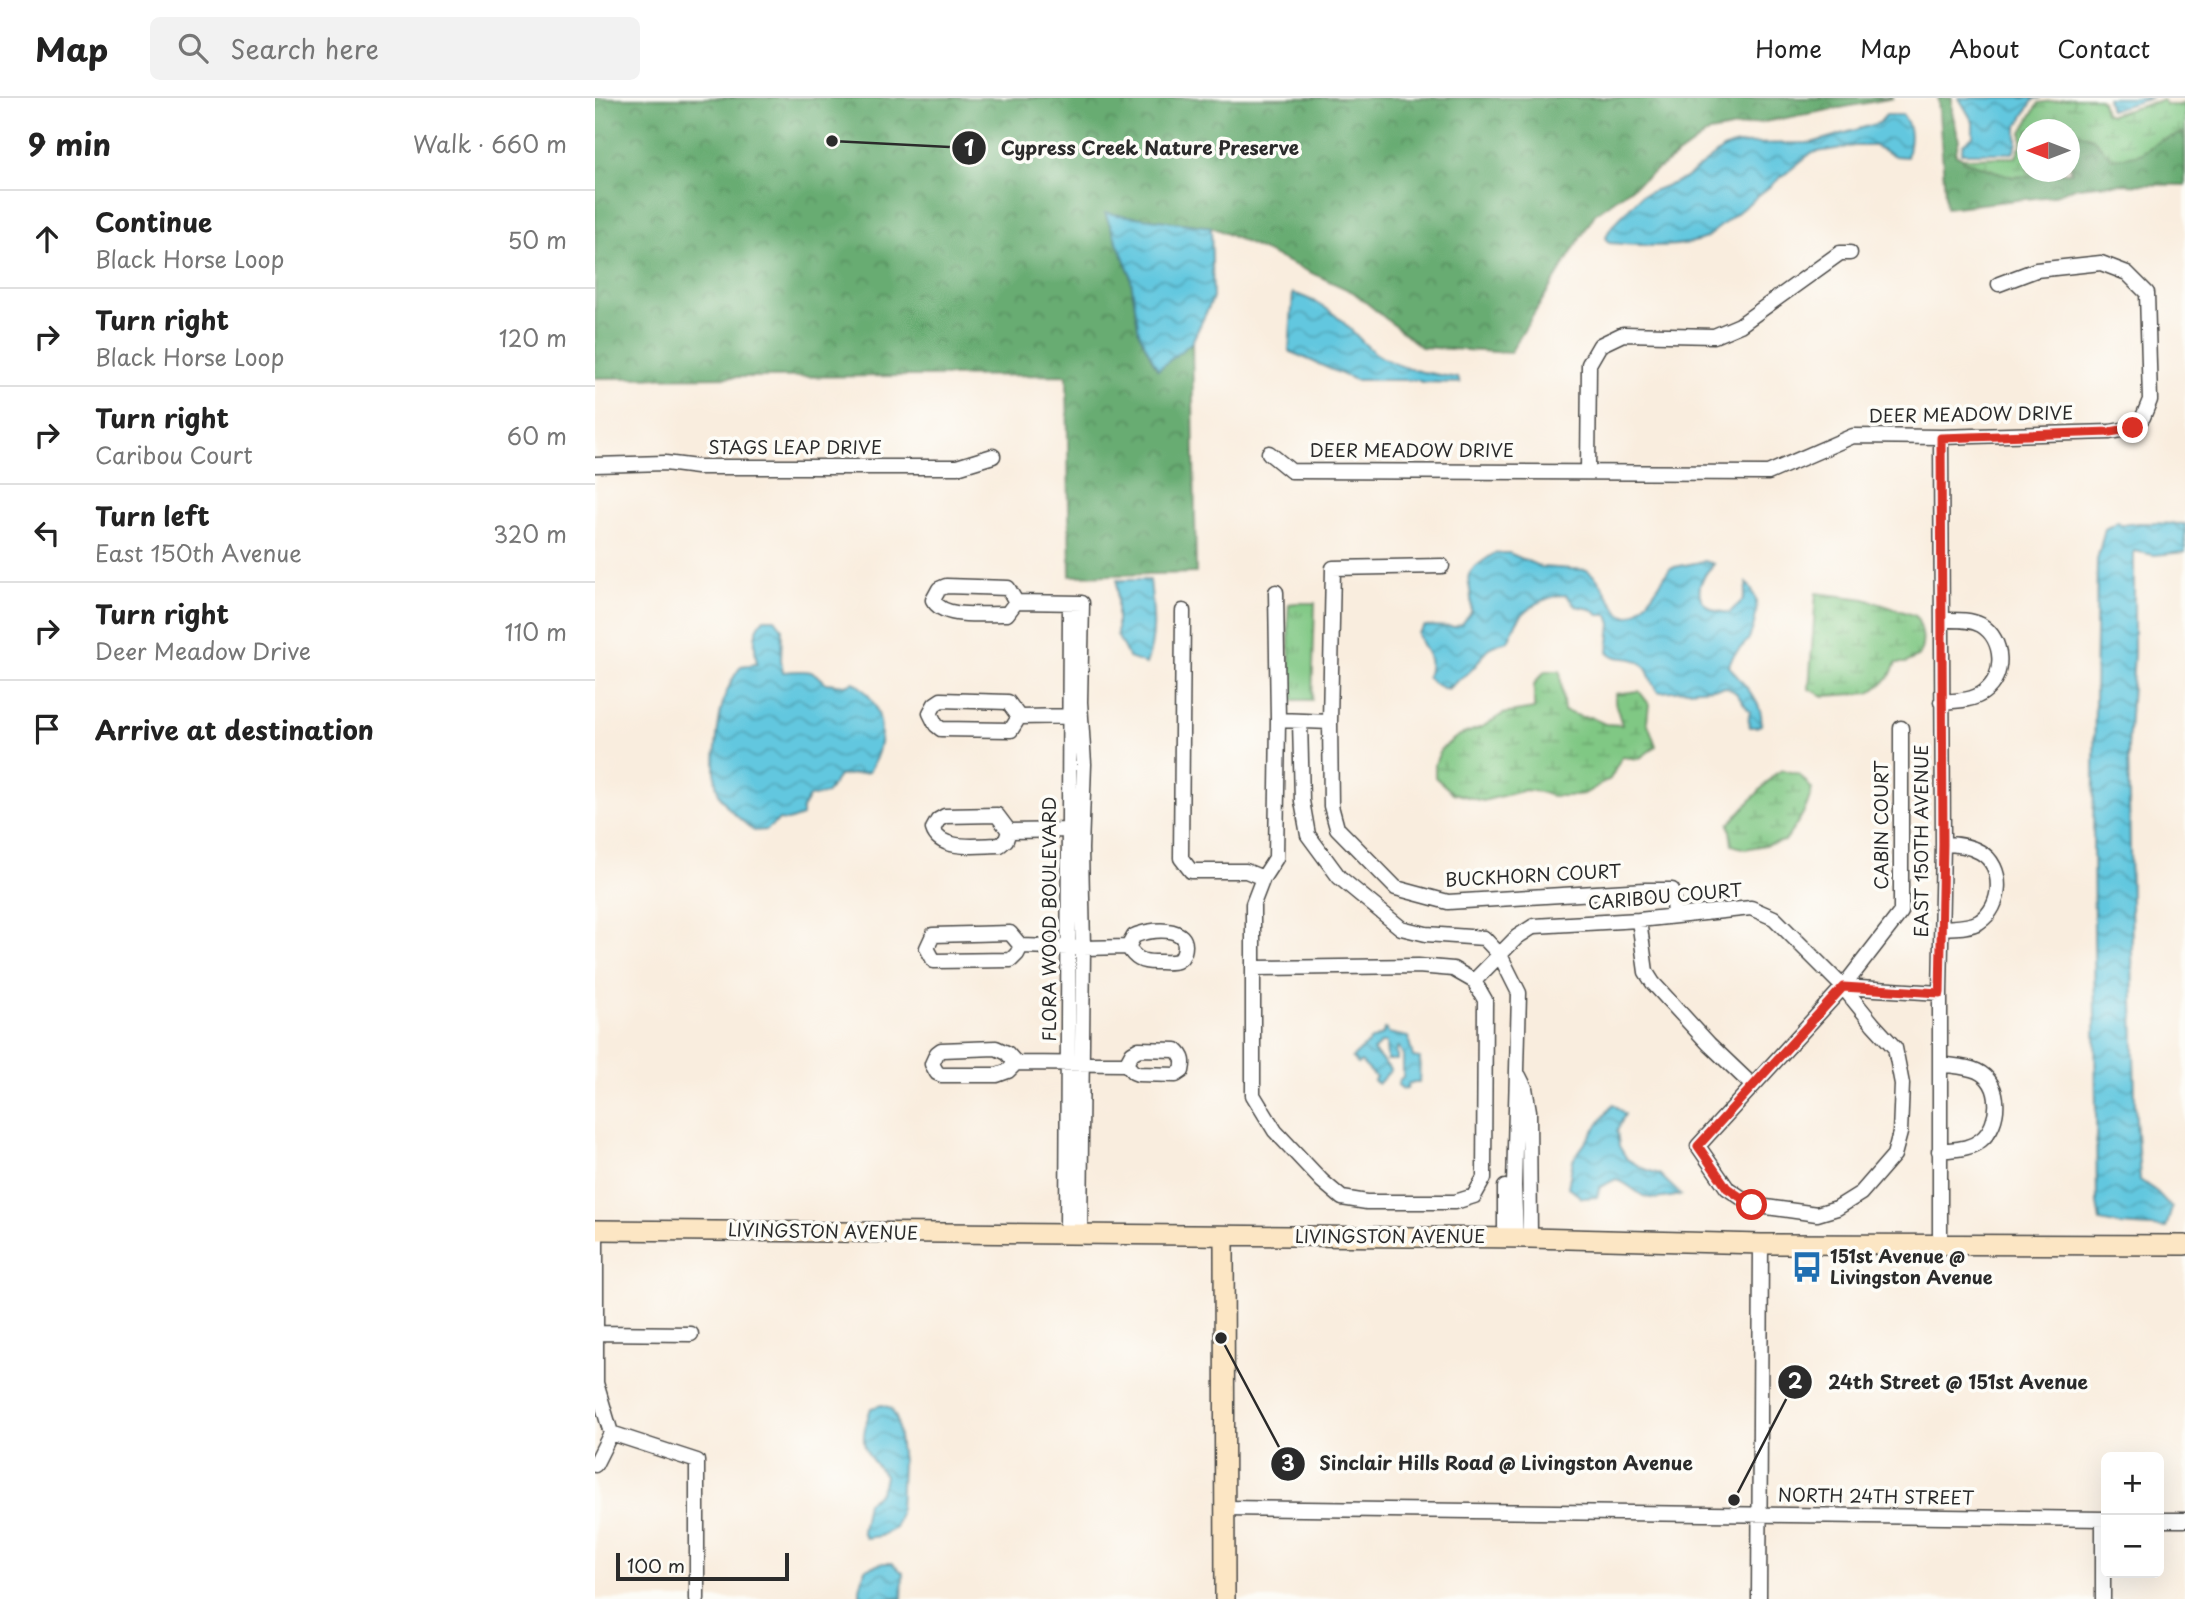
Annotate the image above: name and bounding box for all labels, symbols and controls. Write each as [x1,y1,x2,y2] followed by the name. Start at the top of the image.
[150,17,640,80] search box
[35,23,108,73] text: Map
[174,29,212,67] icon: search
[230,29,379,68] text: Search here
[1755,30,1822,66] text: Home
[1860,30,1911,66] text: Map
[1949,30,2019,66] text: About
[2057,30,2150,66] text: Contact
[2017,119,2080,182] north arrow
[28,121,111,166] text: 9 min
[413,126,567,161] text: Walk · 660 m
[951,128,1314,168] callout: Cypress Creek Nature Preserve
[964,131,974,163] text: 1
[1001,133,1299,161] text: Cypress Creek Nature Preserve
[95,202,212,241] text: Continue
[28,220,66,258] icon: ahead
[507,222,567,257] text: 50 m
[95,241,284,276] text: Black Horse Loop
[95,300,229,339] text: Turn right
[28,318,66,356] icon: right
[499,320,567,355] text: 120 m
[95,339,284,374] text: Black Horse Loop
[95,398,229,437] text: Turn right
[1869,398,2073,429] street label: DEER MEADOW DRIVE
[2117,412,2148,443] route end
[28,416,66,454] icon: right
[507,418,567,453] text: 60 m
[708,433,882,460] street label: STAGS LEAP DRIVE
[1310,436,1514,463] street label: DEER MEADOW DRIVE
[95,437,253,472] text: Caribou Court
[95,496,210,535] text: Turn left
[28,514,66,552] icon: left
[493,516,567,551] text: 320 m
[95,535,302,570] text: East 150th Avenue
[95,594,229,633] text: Turn right
[28,612,66,650] icon: right
[505,614,567,649] text: 110 m
[95,633,311,668] text: Deer Meadow Drive
[28,710,66,748] icon: arrive
[95,710,374,749] text: Arrive at destination
[1907,744,1934,938] street label: EAST 150TH AVENUE
[1867,760,1894,890] street label: CABIN COURT
[1035,796,1062,1042] street label: FLORA WOOD BOULEVARD
[1444,856,1622,893] street label: BUCKHORN COURT
[1587,875,1744,916] street label: CARIBOU COURT
[1736,1189,1767,1220] route start
[728,1215,919,1246] street label: LIVINGSTON AVENUE
[1295,1222,1485,1249] street label: LIVINGSTON AVENUE
[1830,1242,1993,1290] place label: 151st Avenue @ Livingston Avenue
[1790,1250,1824,1284] bus stop icon: 151st Avenue @ Livingston Avenue
[1778,1362,2103,1402] callout: 24th Street @ 151st Avenue
[1788,1364,1803,1396] text: 2
[1828,1367,2088,1395] text: 24th Street @ 151st Avenue
[1270,1444,1707,1484] callout: Sinclair Hills Road @ Livingston Avenue
[1281,1446,1295,1478] text: 3
[1319,1448,1693,1476] text: Sinclair Hills Road @ Livingston Avenue
[2101,1452,2164,1578] map controls
[2101,1452,2164,1515] button: +
[1778,1480,1975,1511] street label: NORTH 24TH STREET
[2101,1515,2164,1578] button: −
[616,1550,789,1582] scale bar
[627,1551,685,1579] text: 100 m

